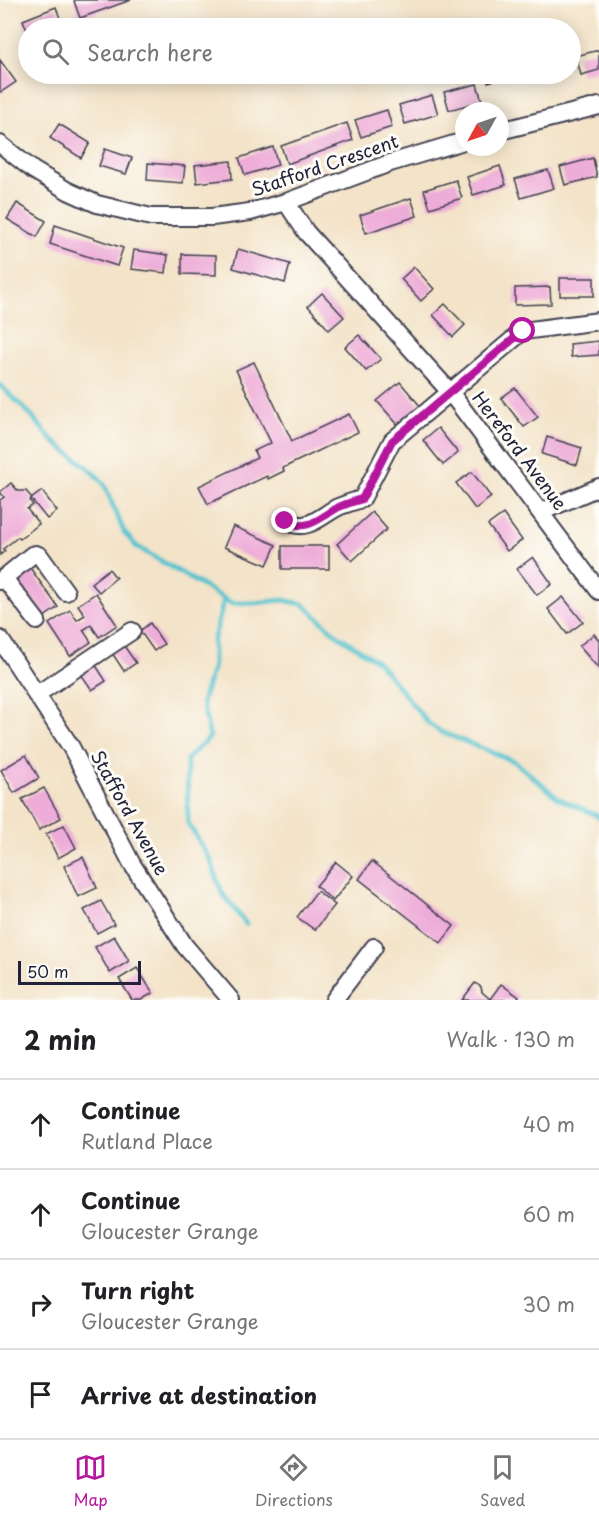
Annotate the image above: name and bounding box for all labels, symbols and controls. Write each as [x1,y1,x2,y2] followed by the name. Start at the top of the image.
[18,18,581,84] search box
[39,35,72,68] icon: search
[87,35,213,68] text: Search here
[455,102,509,156] north arrow
[247,127,402,202] street label: Stafford Crescent
[509,317,535,343] route start
[466,385,574,515] street label: Hereford Avenue
[271,507,297,533] route end
[85,745,176,880] street label: Stafford Avenue
[18,958,141,986] scale bar
[27,959,68,983] text: 50 m
[24,1020,97,1059] text: 2 min
[447,1024,575,1054] text: Walk · 130 m
[81,1093,180,1126] text: Continue
[24,1108,57,1141] icon: ahead
[523,1109,575,1139] text: 40 m
[81,1126,213,1156] text: Rutland Place
[81,1183,180,1216] text: Continue
[24,1198,57,1231] icon: ahead
[523,1199,575,1229] text: 60 m
[81,1216,259,1246] text: Gloucester Grange
[81,1273,194,1306] text: Turn right
[24,1288,57,1321] icon: right
[522,1289,575,1319] text: 30 m
[81,1306,259,1336] text: Gloucester Grange
[24,1378,57,1411] icon: arrive
[81,1378,317,1411] text: Arrive at destination
[74,1451,108,1511] tab: Map
[255,1451,333,1511] tab: Directions
[480,1451,525,1511] tab: Saved

